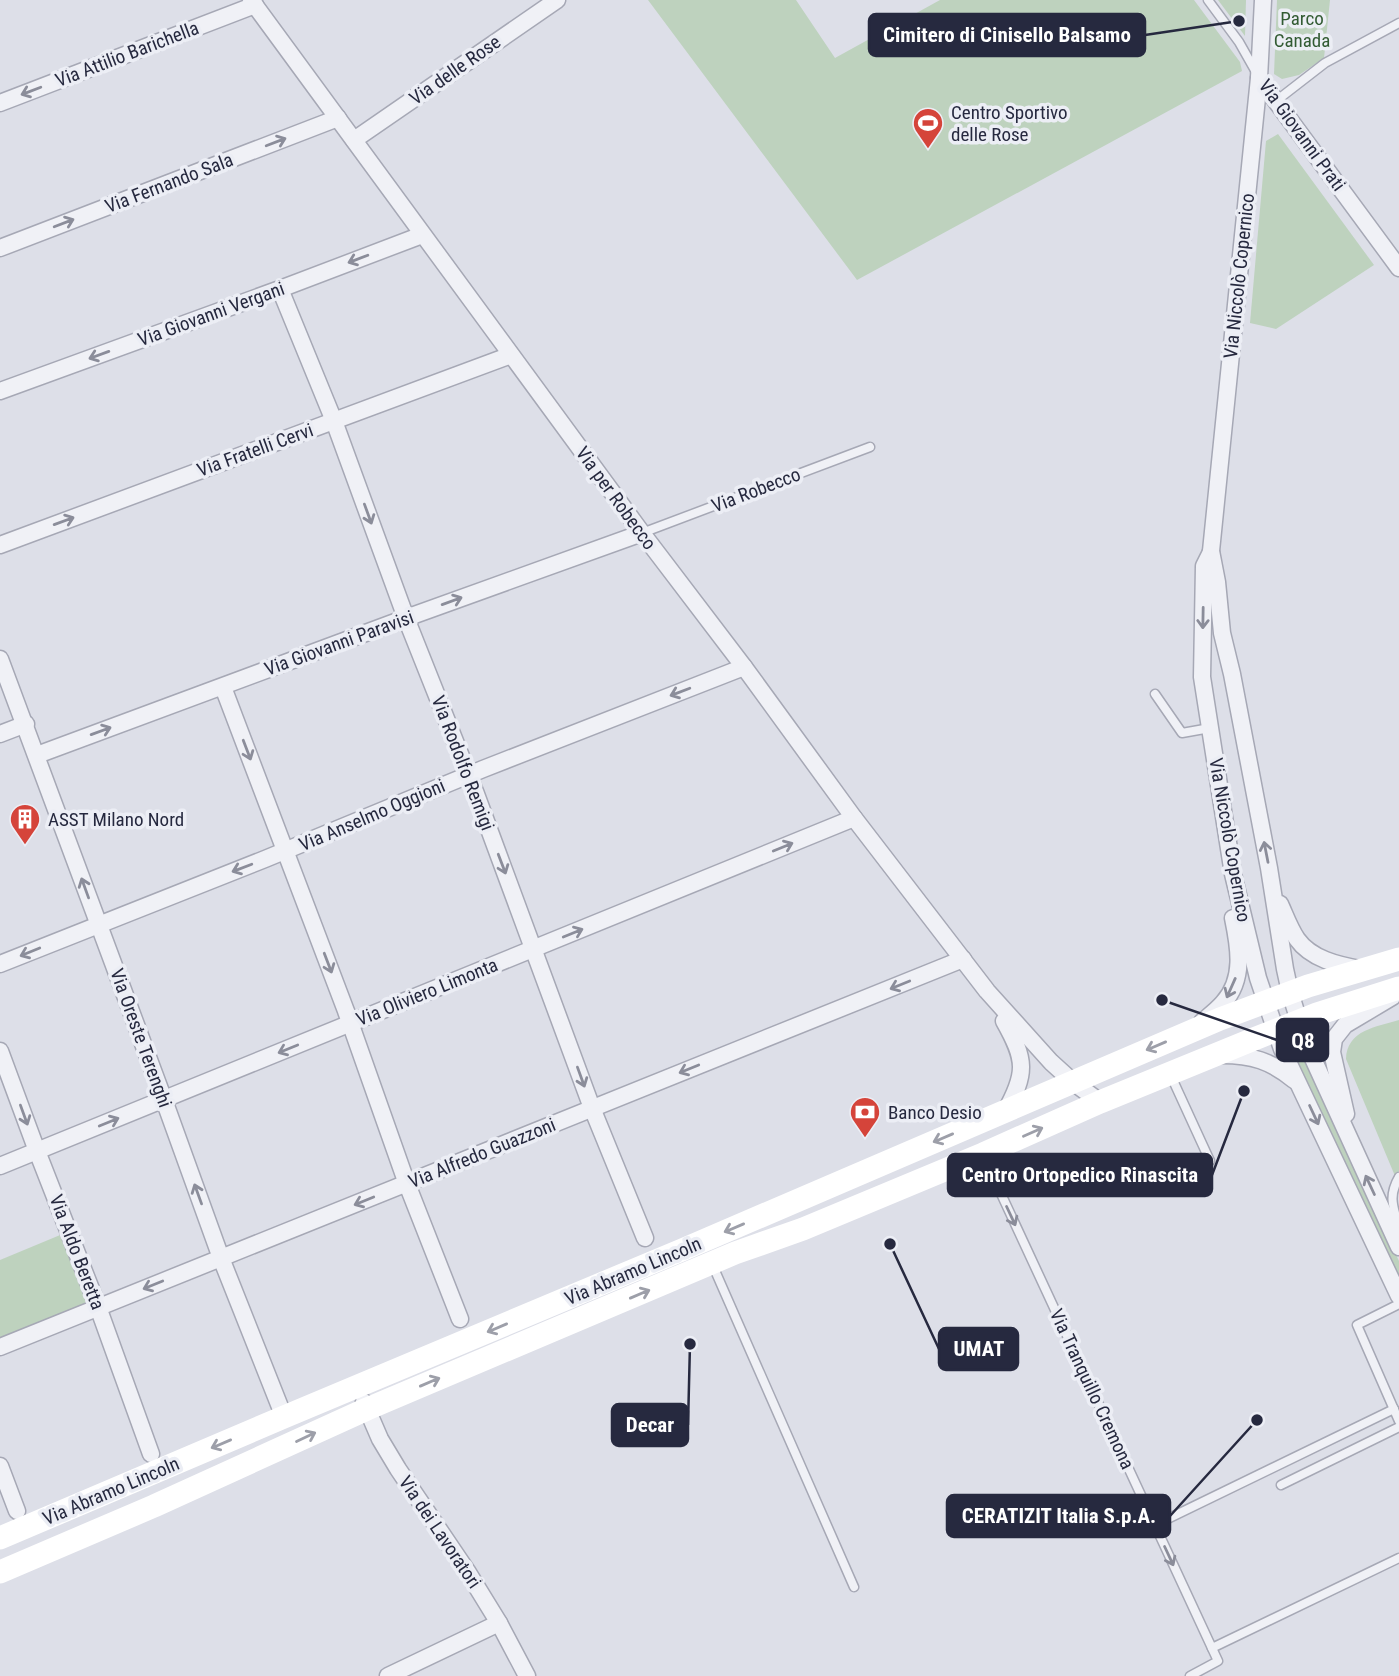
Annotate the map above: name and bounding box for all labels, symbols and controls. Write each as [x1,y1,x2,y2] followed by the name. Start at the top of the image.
[1274,7,1330,52] park label: Parco Canada
[869,14,1145,56] callout: Cimitero di Cinisello Balsamo
[52,16,202,92] street label: Via Attilio Barichella
[883,23,1131,47] text: Cimitero di Cinisello Balsamo
[405,30,505,110] street label: Via delle Rose
[1254,75,1350,195] street label: Via Giovanni Prati
[20,86,42,99] one-way arrow
[951,101,1068,146] place label: Centro Sportivo delle Rose
[911,106,945,150] sports icon: Centro Sportivo delle Rose
[265,135,287,147] one-way arrow
[102,148,236,218] street label: Via Fernando Sala
[1219,192,1259,360] street label: Via Niccolò Copernico
[52,216,74,229] one-way arrow
[348,254,369,266] one-way arrow
[134,277,288,351] street label: Via Giovanni Vergani
[88,350,110,362] one-way arrow
[194,418,316,482] street label: Via Fratelli Cervi
[571,442,661,554] street label: Via per Robecco
[708,463,804,517] street label: Via Robecco
[362,503,375,525] one-way arrow
[52,514,74,527] one-way arrow
[440,594,462,607] one-way arrow
[261,605,417,681] street label: Via Giovanni Paravisi
[1196,606,1210,629] one-way arrow
[670,687,692,700] one-way arrow
[427,692,499,834] street label: Via Rodolfo Remigi
[89,724,111,737] one-way arrow
[242,739,255,761] one-way arrow
[1204,756,1256,924] street label: Via Niccolò Copernico
[296,774,448,856] street label: Via Anselmo Oggioni
[8,802,42,846] building icon: ASST Milano Nord
[48,808,184,831] place label: ASST Milano Nord
[772,840,794,853] one-way arrow
[1259,841,1273,864] one-way arrow
[497,852,509,874] one-way arrow
[231,863,253,876] one-way arrow
[78,878,90,900] one-way arrow
[561,925,583,938] one-way arrow
[20,946,42,959] one-way arrow
[323,952,335,973] one-way arrow
[353,953,501,1031] street label: Via Oliviero Limonta
[105,965,177,1111] street label: Via Oreste Terenghi
[1224,977,1237,998] one-way arrow
[890,979,911,992] one-way arrow
[1277,1019,1328,1061] callout: Q8
[1291,1029,1315,1053] text: Q8
[1146,1040,1168,1053] one-way arrow
[277,1044,299,1057] one-way arrow
[678,1064,700,1077] one-way arrow
[575,1066,588,1088] one-way arrow
[848,1095,882,1139] bank icon: Banco Desio
[888,1101,982,1124] place label: Banco Desio
[18,1104,31,1126] one-way arrow
[1308,1104,1321,1125] one-way arrow
[405,1113,559,1193] street label: Via Alfredo Guazzoni
[97,1114,119,1127] one-way arrow
[1022,1125,1043,1138] one-way arrow
[932,1132,954,1145] one-way arrow
[948,1154,1212,1196] callout: Centro Ortopedico Rinascita
[962,1163,1198,1187] text: Centro Ortopedico Rinascita
[1363,1175,1376,1196] one-way arrow
[191,1183,203,1205] one-way arrow
[45,1191,109,1313] street label: Via Aldo Beretta
[354,1195,376,1208] one-way arrow
[1005,1205,1019,1226] one-way arrow
[723,1222,745,1235] one-way arrow
[561,1232,705,1310] street label: Via Abramo Lincoln
[143,1279,164,1292] one-way arrow
[629,1286,650,1299] one-way arrow
[1045,1305,1139,1473] street label: Via Tranquillo Cremona
[487,1322,509,1335] one-way arrow
[939,1328,1018,1370] callout: UMAT
[954,1337,1004,1361] text: UMAT
[419,1375,441,1388] one-way arrow
[612,1404,688,1446] callout: Decar
[626,1413,674,1437] text: Decar
[295,1430,316,1443] one-way arrow
[211,1438,233,1451] one-way arrow
[39,1452,183,1530] street label: Via Abramo Lincoln
[394,1471,486,1593] street label: Via dei Lavoratori
[947,1495,1170,1537] callout: CERATIZIT Italia S.p.A.
[962,1504,1156,1528] text: CERATIZIT Italia S.p.A.
[1163,1544,1176,1566] one-way arrow

